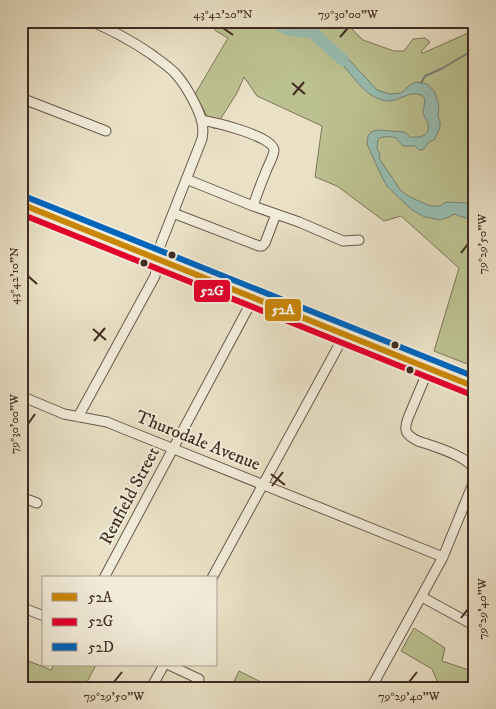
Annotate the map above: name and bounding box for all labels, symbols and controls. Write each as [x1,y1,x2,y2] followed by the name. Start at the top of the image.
[193,7,253,22] text: 43°42'20"N
[318,7,379,22] text: 79°30'00"W
[475,213,490,274] text: 79°29'50"W
[7,247,22,305] text: 43°42'10"N
[167,250,177,260] unlabelled marker
[139,258,149,268] unlabelled marker
[193,279,231,303] line badge: 52G
[199,282,224,300] text: 52G
[264,298,302,322] line badge: 52A
[271,301,295,319] text: 52A
[390,340,400,350] unlabelled marker
[405,365,415,375] unlabelled marker
[7,393,22,454] text: 79°30'00"W
[133,406,263,476] street label: Thurodale Avenue
[95,443,165,548] street label: Renfield Street
[42,576,218,666] legend
[475,577,490,640] text: 79°29'40"W
[88,588,113,607] text: 52A
[88,612,114,631] text: 52G
[88,638,114,657] text: 52D
[84,689,145,704] text: 79°29'50"W
[378,689,441,704] text: 79°29'40"W

